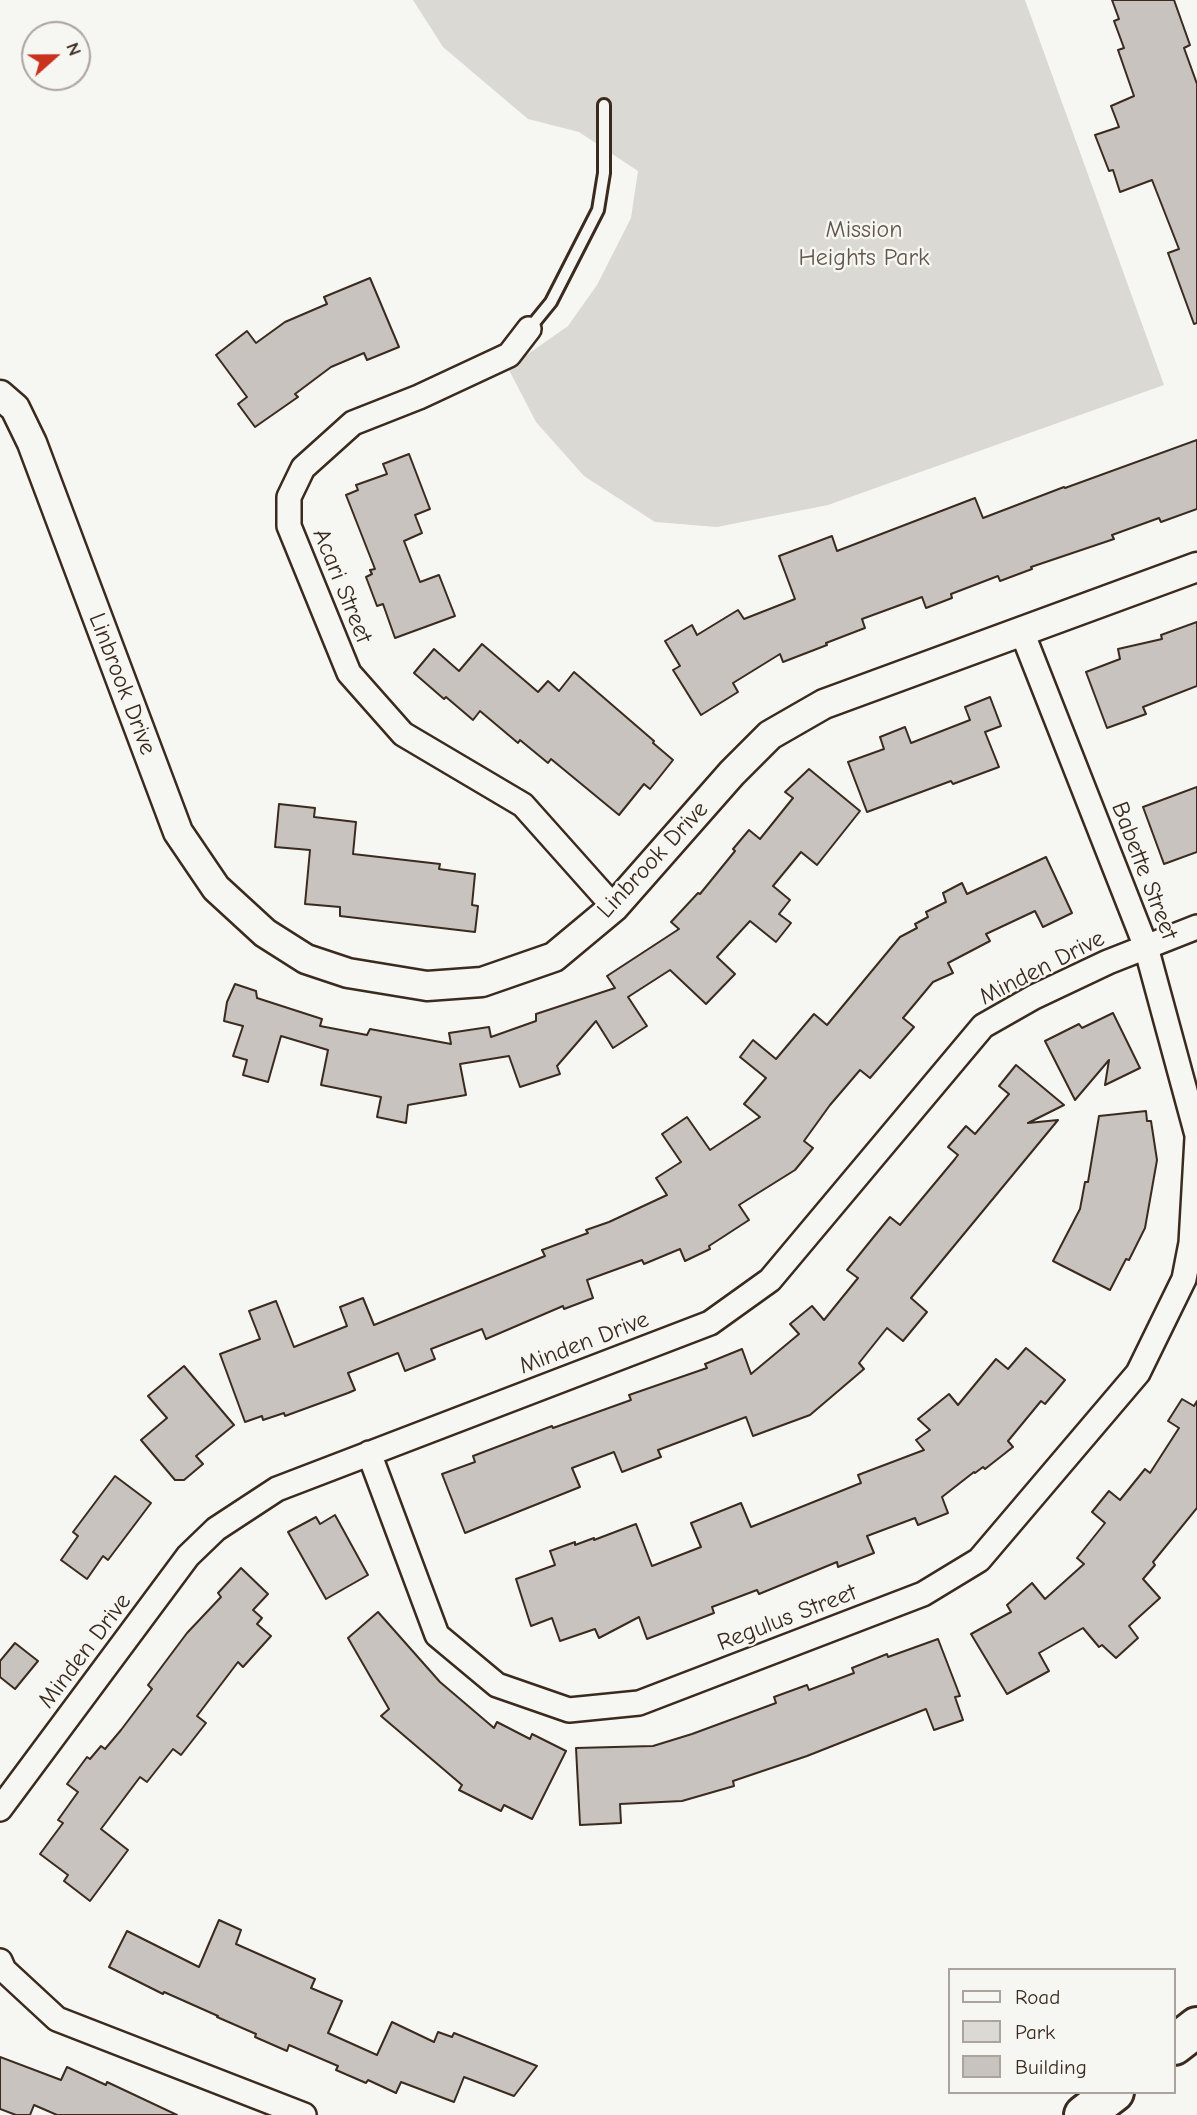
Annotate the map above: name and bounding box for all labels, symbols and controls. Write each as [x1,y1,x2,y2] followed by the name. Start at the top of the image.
[21,21,91,91] north arrow
[61,39,86,59] text: N
[798,216,930,272] park label: Mission Heights Park
[306,525,378,647] street label: Acari Street
[82,609,162,759] street label: Linbrook Drive
[592,796,714,924] street label: Linbrook Drive
[1105,798,1183,944] street label: Babette Street
[975,924,1109,1012] street label: Minden Drive
[515,1305,653,1381] street label: Minden Drive
[713,1578,861,1658] street label: Regulus Street
[32,1588,138,1714] street label: Minden Drive
[948,1968,1176,2094] legend
[1015,1985,1060,2009] text: Road
[1015,2020,1055,2044] text: Park
[1015,2055,1087,2079] text: Building

